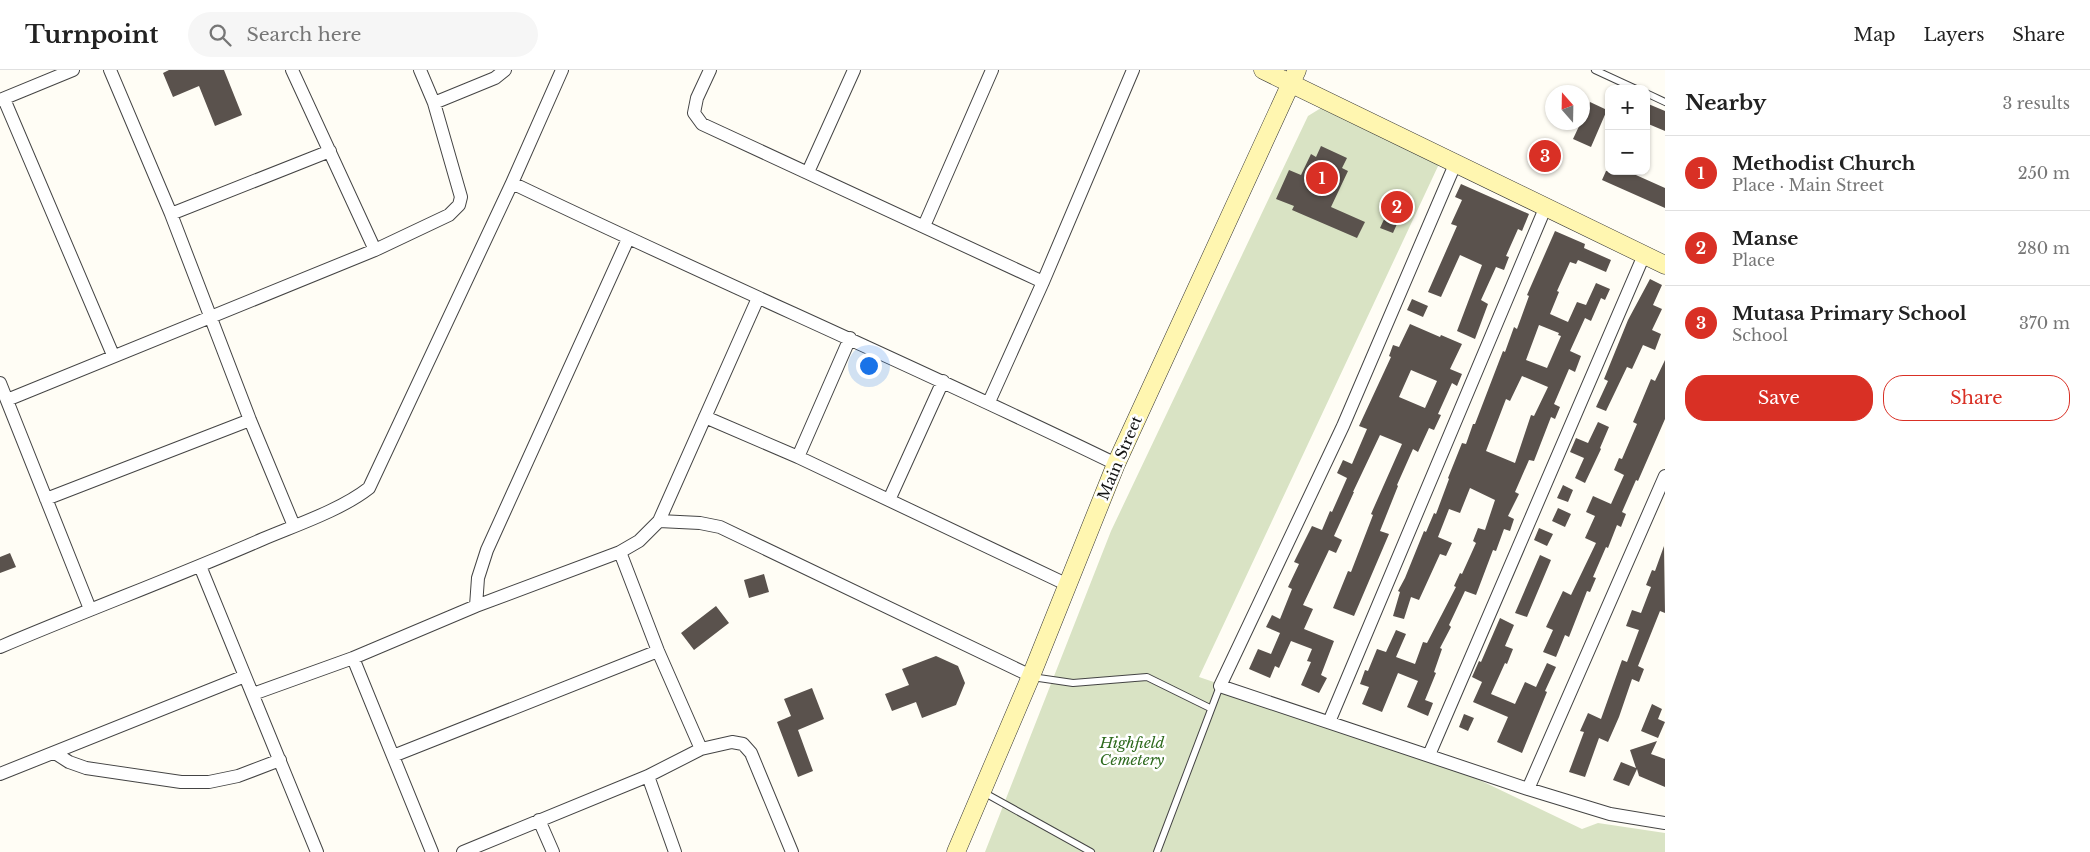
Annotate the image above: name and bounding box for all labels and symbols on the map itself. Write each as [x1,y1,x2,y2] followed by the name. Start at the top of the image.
[1545,85,1590,130] north arrow
[1529,137,1561,175] pin: 3
[1306,159,1338,197] pin: 1
[1381,188,1413,226] pin: 2
[856,353,882,379] your location
[1093,413,1146,503] street label: Main Street
[1099,733,1165,769] park label: Highfield Cemetery

